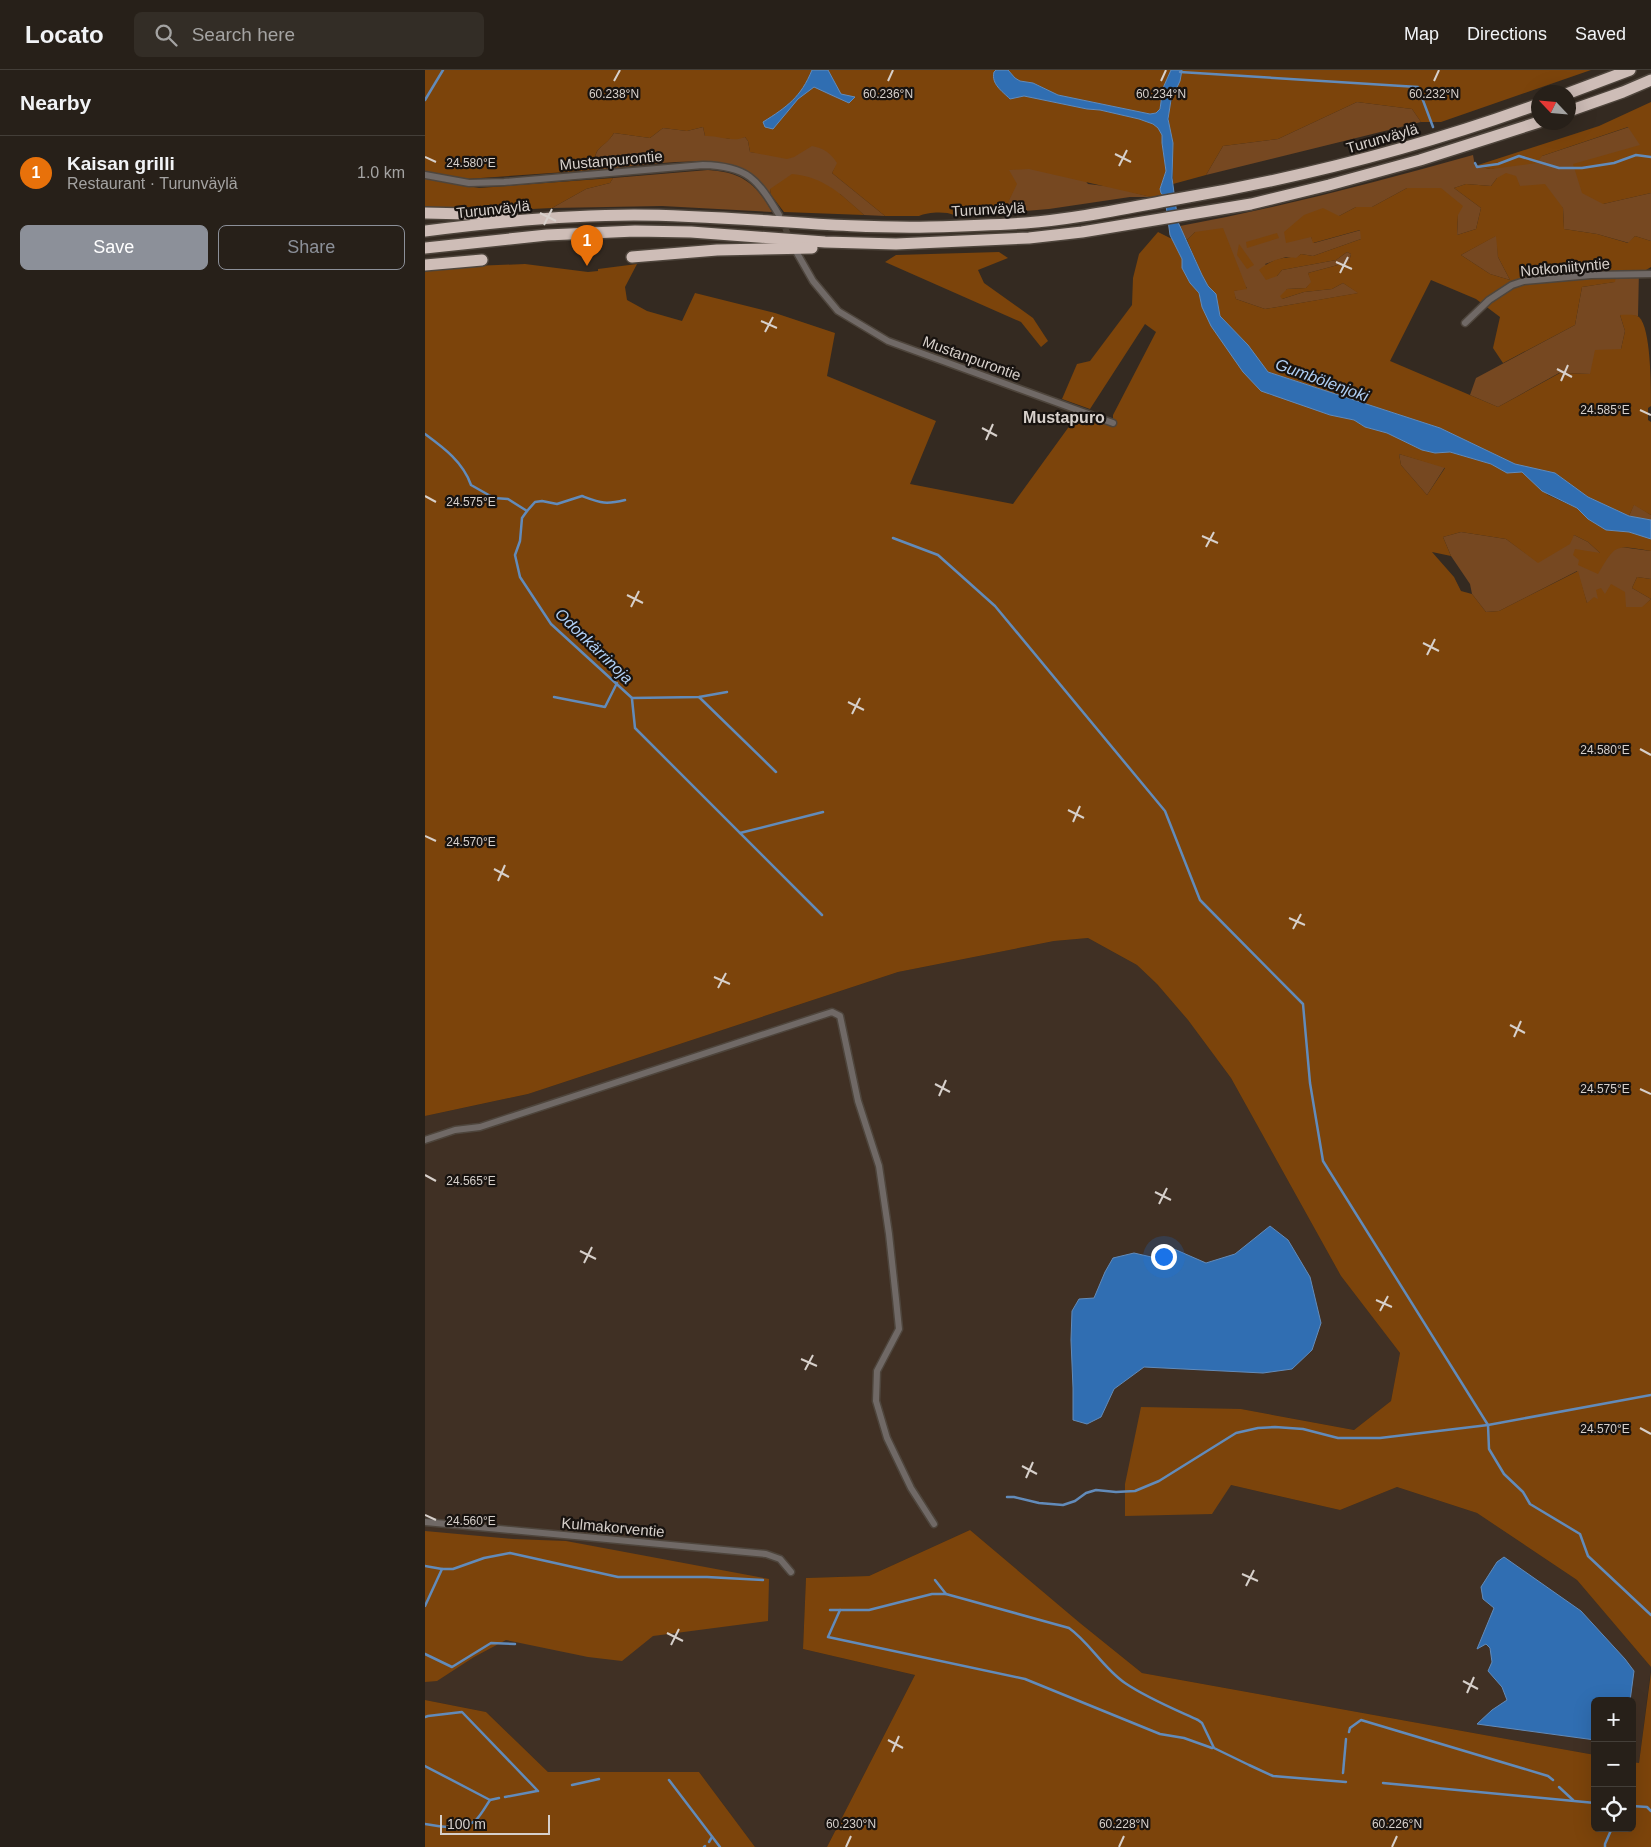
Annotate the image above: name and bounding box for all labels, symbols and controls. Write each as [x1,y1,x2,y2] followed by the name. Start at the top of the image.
[134,12,484,57] search box
[25,21,104,48] text: Locato
[152,21,180,49] icon: search
[192,24,295,45] text: Search here
[1404,24,1439,44] text: Map
[1467,24,1547,44] text: Directions
[1575,24,1626,44] text: Saved
[1531,85,1576,130] north arrow
[589,87,639,101] text: 60.238°N
[863,87,913,101] text: 60.236°N
[1136,87,1186,101] text: 60.234°N
[1409,87,1459,101] text: 60.232°N
[20,91,91,114] text: Nearby
[1344,119,1420,156] street label: Turunväylä
[559,147,663,173] street label: Mustanpurontie
[67,153,175,174] text: Kaisan grilli
[446,156,496,170] text: 24.580°E
[32,164,40,181] text: 1
[357,164,405,181] text: 1.0 km
[67,175,238,192] text: Restaurant · Turunväylä
[455,197,531,221] street label: Turunväylä
[951,199,1026,219] street label: Turunväylä
[20,225,208,270] button: Save
[218,225,405,270] button: Share
[571,225,603,266] pin: 1
[1519,255,1611,279] street label: Notkoniityntie
[921,332,1023,384] street label: Mustanpurontie
[1273,355,1371,405] water label: Gumbölenjoki
[1580,403,1630,417] text: 24.585°E
[1023,409,1105,426] district label: Mustapuro
[446,495,496,509] text: 24.575°E
[552,605,636,687] water label: Odonkärrinoja
[1580,743,1630,757] text: 24.580°E
[446,835,496,849] text: 24.570°E
[1580,1082,1630,1096] text: 24.575°E
[446,1174,496,1188] text: 24.565°E
[1151,1244,1177,1270] your location
[1580,1422,1630,1436] text: 24.570°E
[446,1514,496,1528] text: 24.560°E
[561,1514,665,1540] street label: Kulmakorventie
[1591,1697,1636,1832] map controls
[1591,1697,1636,1742] button: +
[1591,1742,1636,1787] button: −
[1591,1787,1636,1832] button: locate
[440,1812,550,1835] scale bar
[447,1816,486,1832] text: 100 m
[826,1817,876,1831] text: 60.230°N
[1099,1817,1149,1831] text: 60.228°N
[1372,1817,1422,1831] text: 60.226°N

